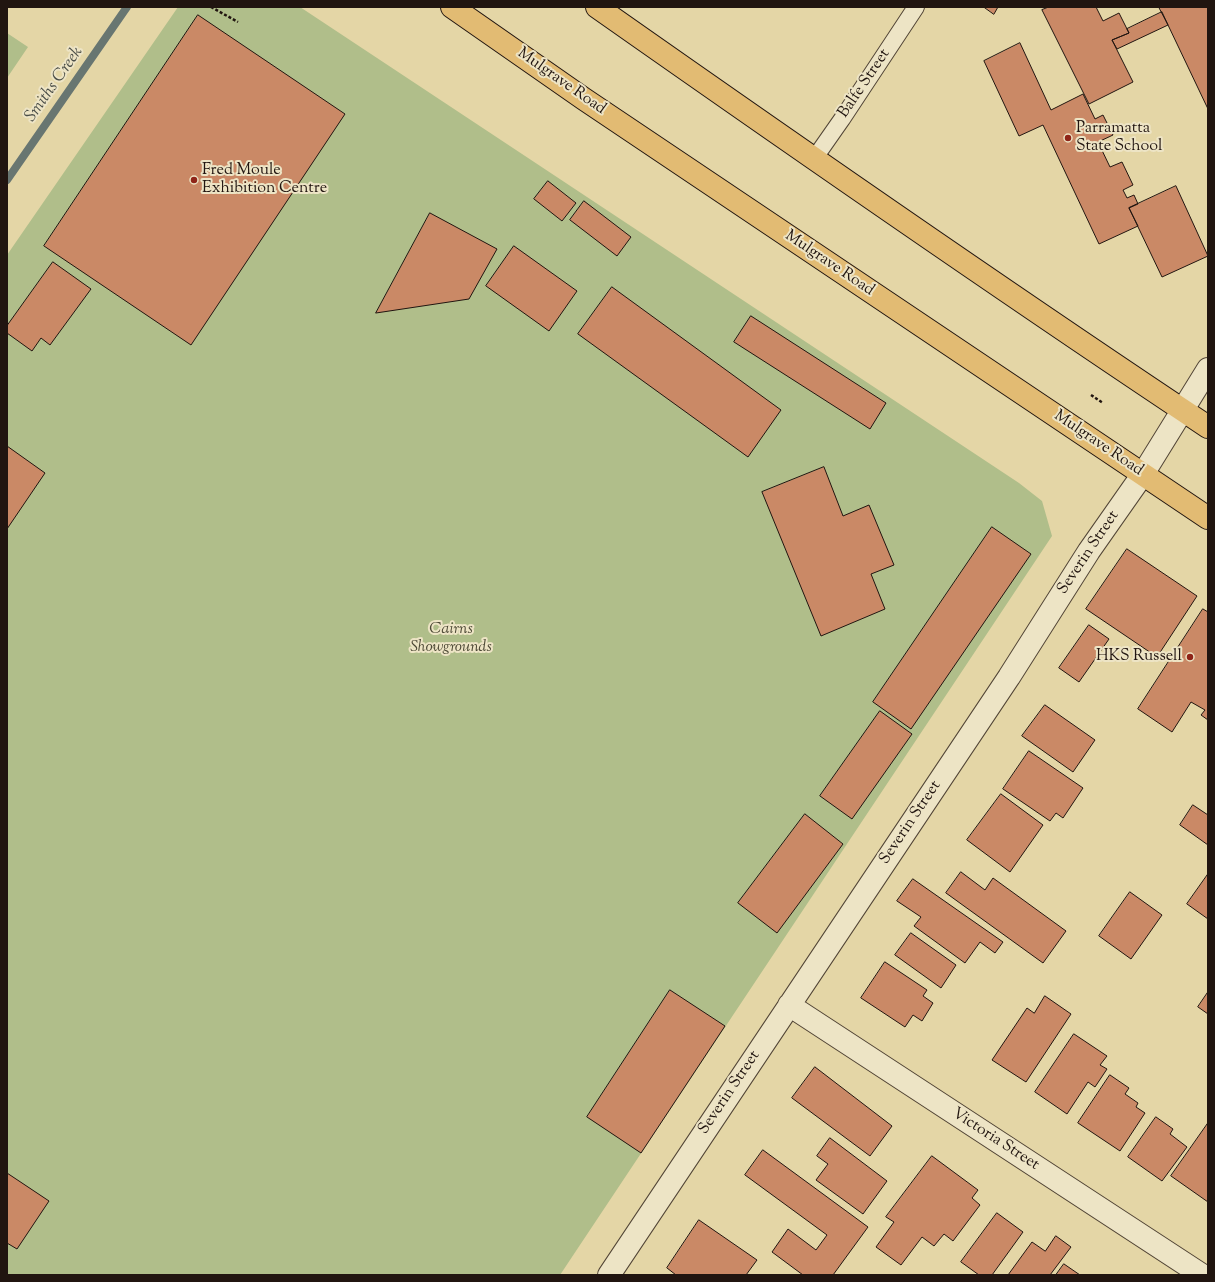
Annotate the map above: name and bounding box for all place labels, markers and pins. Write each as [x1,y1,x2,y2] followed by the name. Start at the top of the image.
[1076,119,1162,157] place label: Parramatta State School
[1063,133,1073,143] marker: Parramatta State School
[202,161,327,199] place label: Fred Moule Exhibition Centre
[189,175,199,185] marker: Fred Moule Exhibition Centre
[1096,647,1182,667] place label: HKS Russell
[1185,652,1195,662] marker: HKS Russell

